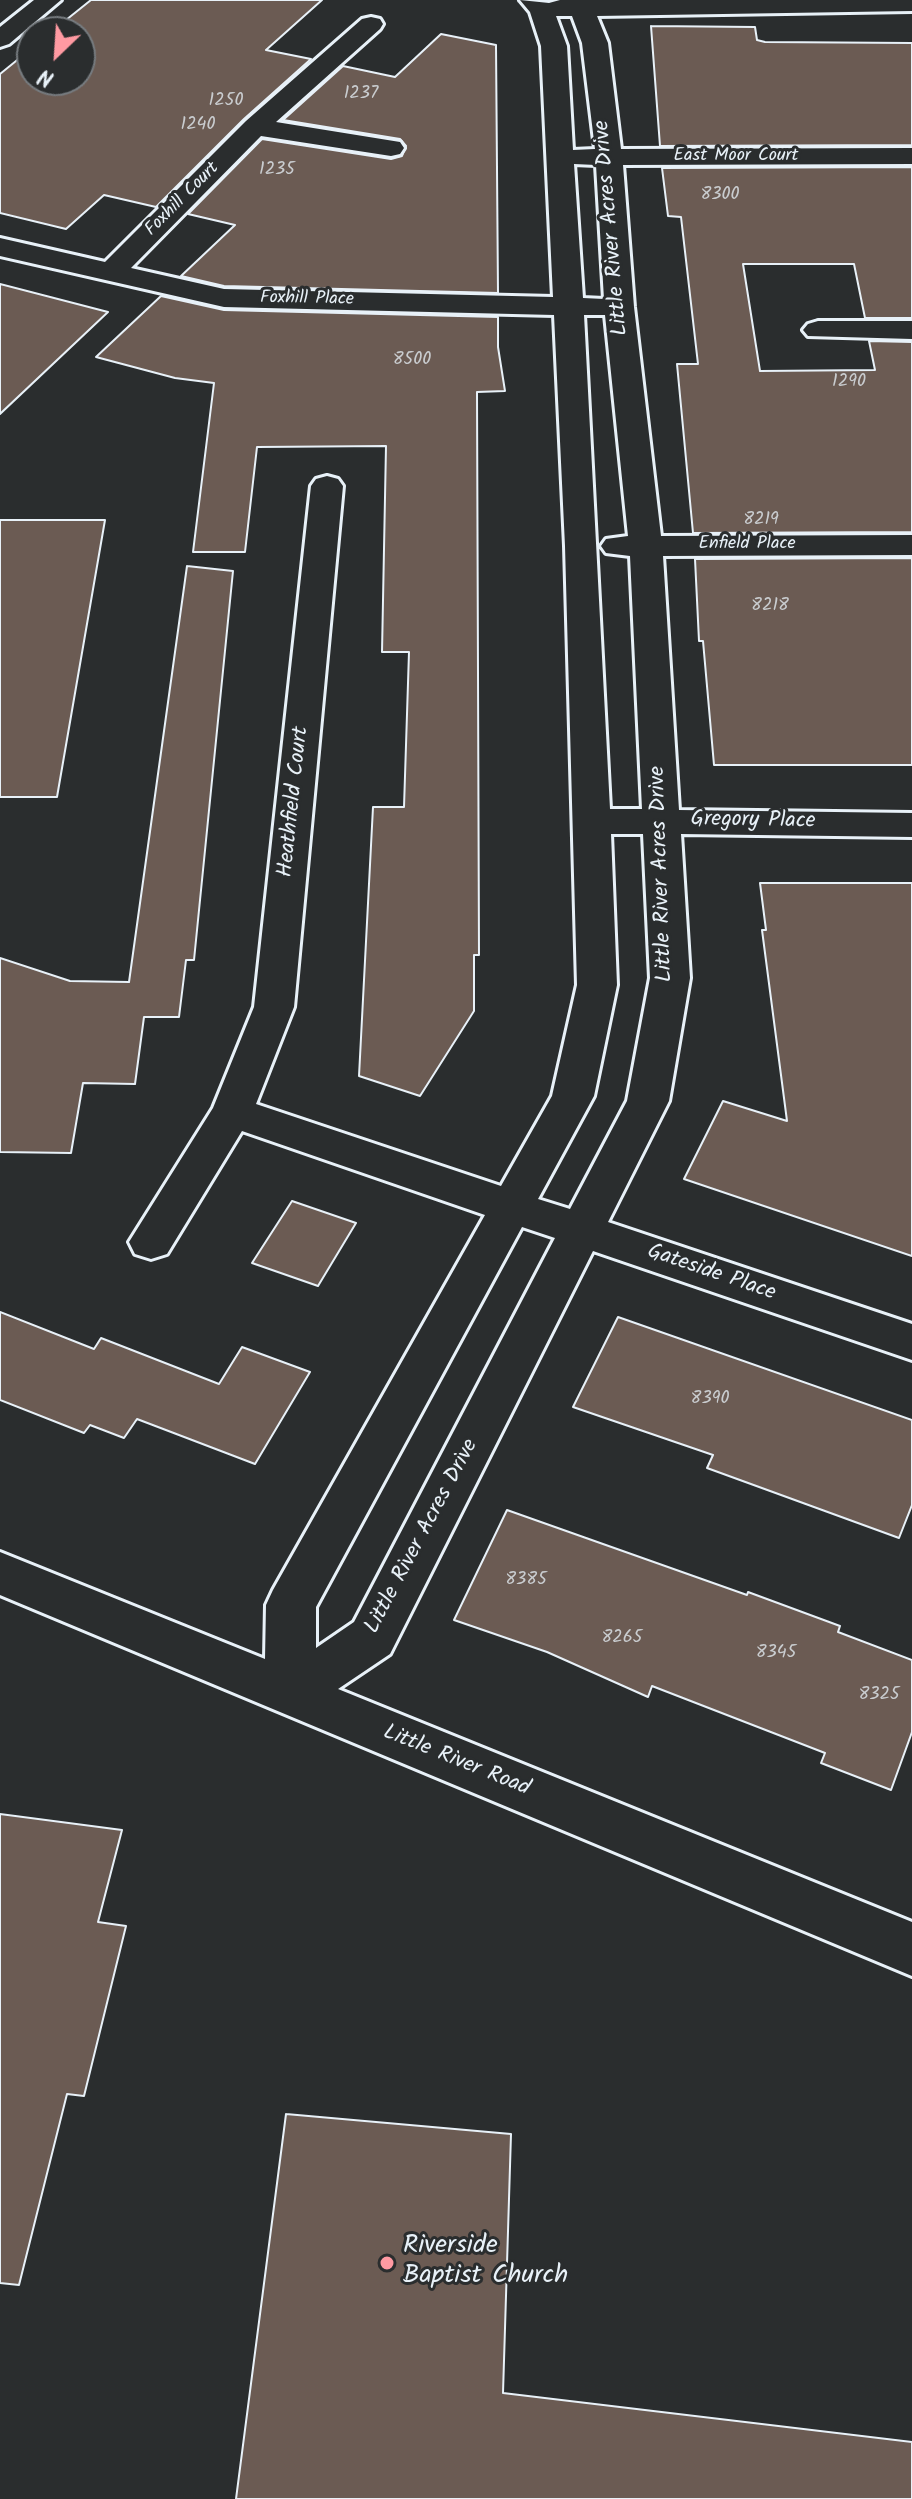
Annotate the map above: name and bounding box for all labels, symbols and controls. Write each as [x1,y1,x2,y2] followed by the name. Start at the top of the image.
[16,16,96,96] north arrow
[33,58,60,95] text: N
[344,84,378,106] house number: 1237
[209,91,243,113] house number: 1250
[180,115,216,137] house number: 1240
[590,119,636,337] street label: Little River Acres Drive
[673,146,799,168] street label: East Moor Court
[142,159,224,241] street label: Foxhill Court
[259,160,295,182] house number: 1235
[700,185,740,207] house number: 8300
[260,288,354,312] street label: Foxhill Place
[393,350,431,372] house number: 8500
[832,372,866,394] house number: 1290
[743,510,779,532] house number: 8219
[698,534,796,556] street label: Enfield Place
[751,596,789,618] house number: 8218
[274,725,316,879] street label: Heathfield Court
[646,766,680,982] street label: Little River Acres Drive
[690,808,816,836] street label: Gregory Place
[643,1240,779,1308] street label: Gateside Place
[691,1389,729,1411] house number: 8390
[361,1435,485,1639] street label: Little River Acres Drive
[505,1570,547,1592] house number: 8385
[602,1628,642,1650] house number: 8265
[756,1643,796,1665] house number: 8345
[858,1685,900,1707] house number: 8325
[379,1721,533,1803] street label: Little River Road
[403,2232,568,2294] place label: Riverside Baptist Church
[378,2254,396,2272] marker: Riverside Baptist Church

